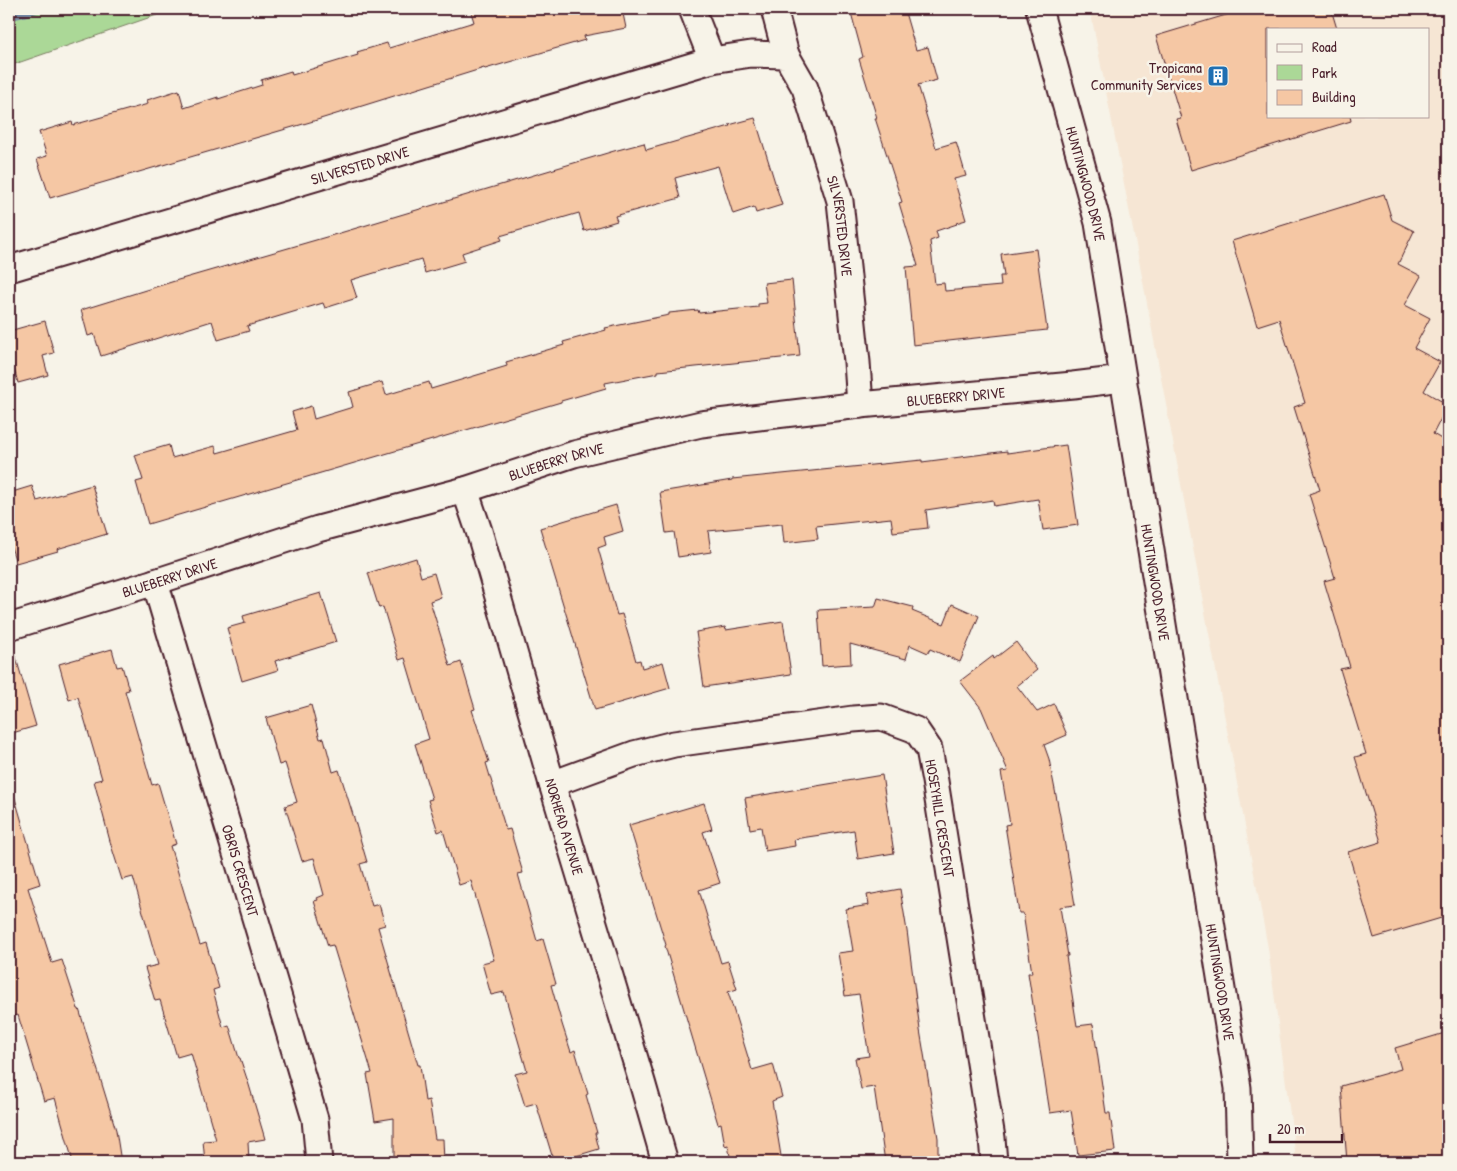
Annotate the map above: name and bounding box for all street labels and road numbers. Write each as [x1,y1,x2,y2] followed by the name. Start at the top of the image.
[1061,124,1111,243] street label: HUNTINGWOOD DRIVE
[308,140,412,189] street label: SILVERSTED DRIVE
[822,173,858,278] street label: SILVERSTED DRIVE
[906,381,1006,411] street label: BLUEBERRY DRIVE
[506,437,606,485] street label: BLUEBERRY DRIVE
[1136,522,1176,643] street label: HUNTINGWOOD DRIVE
[119,552,220,602] street label: BLUEBERRY DRIVE
[921,758,961,880] street label: HOSEYHILL CRESCENT
[540,776,589,878] street label: NORHEAD AVENUE
[217,822,265,920] street label: OBRIS CRESCENT
[1201,922,1241,1042] street label: HUNTINGWOOD DRIVE

